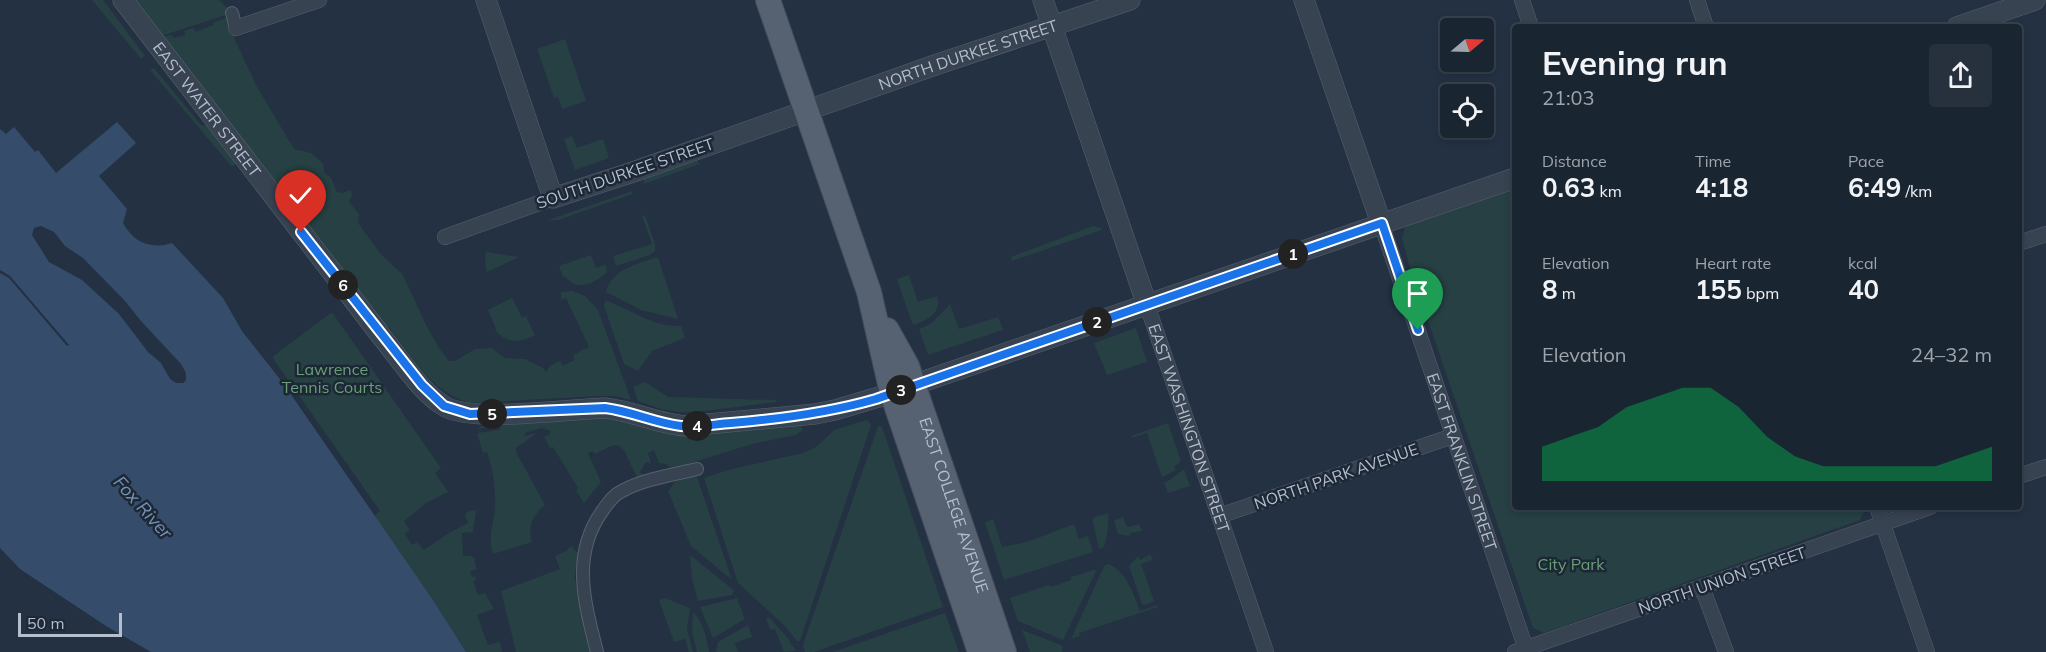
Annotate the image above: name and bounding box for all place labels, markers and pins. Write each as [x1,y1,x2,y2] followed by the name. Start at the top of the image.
[275,170,326,232] pin
[1278,239,1308,269] pin: 1
[1392,268,1443,330] pin
[328,270,358,300] pin: 6
[1082,307,1112,337] pin: 2
[886,375,916,405] pin: 3
[477,399,507,429] pin: 5
[682,411,712,441] pin: 4

